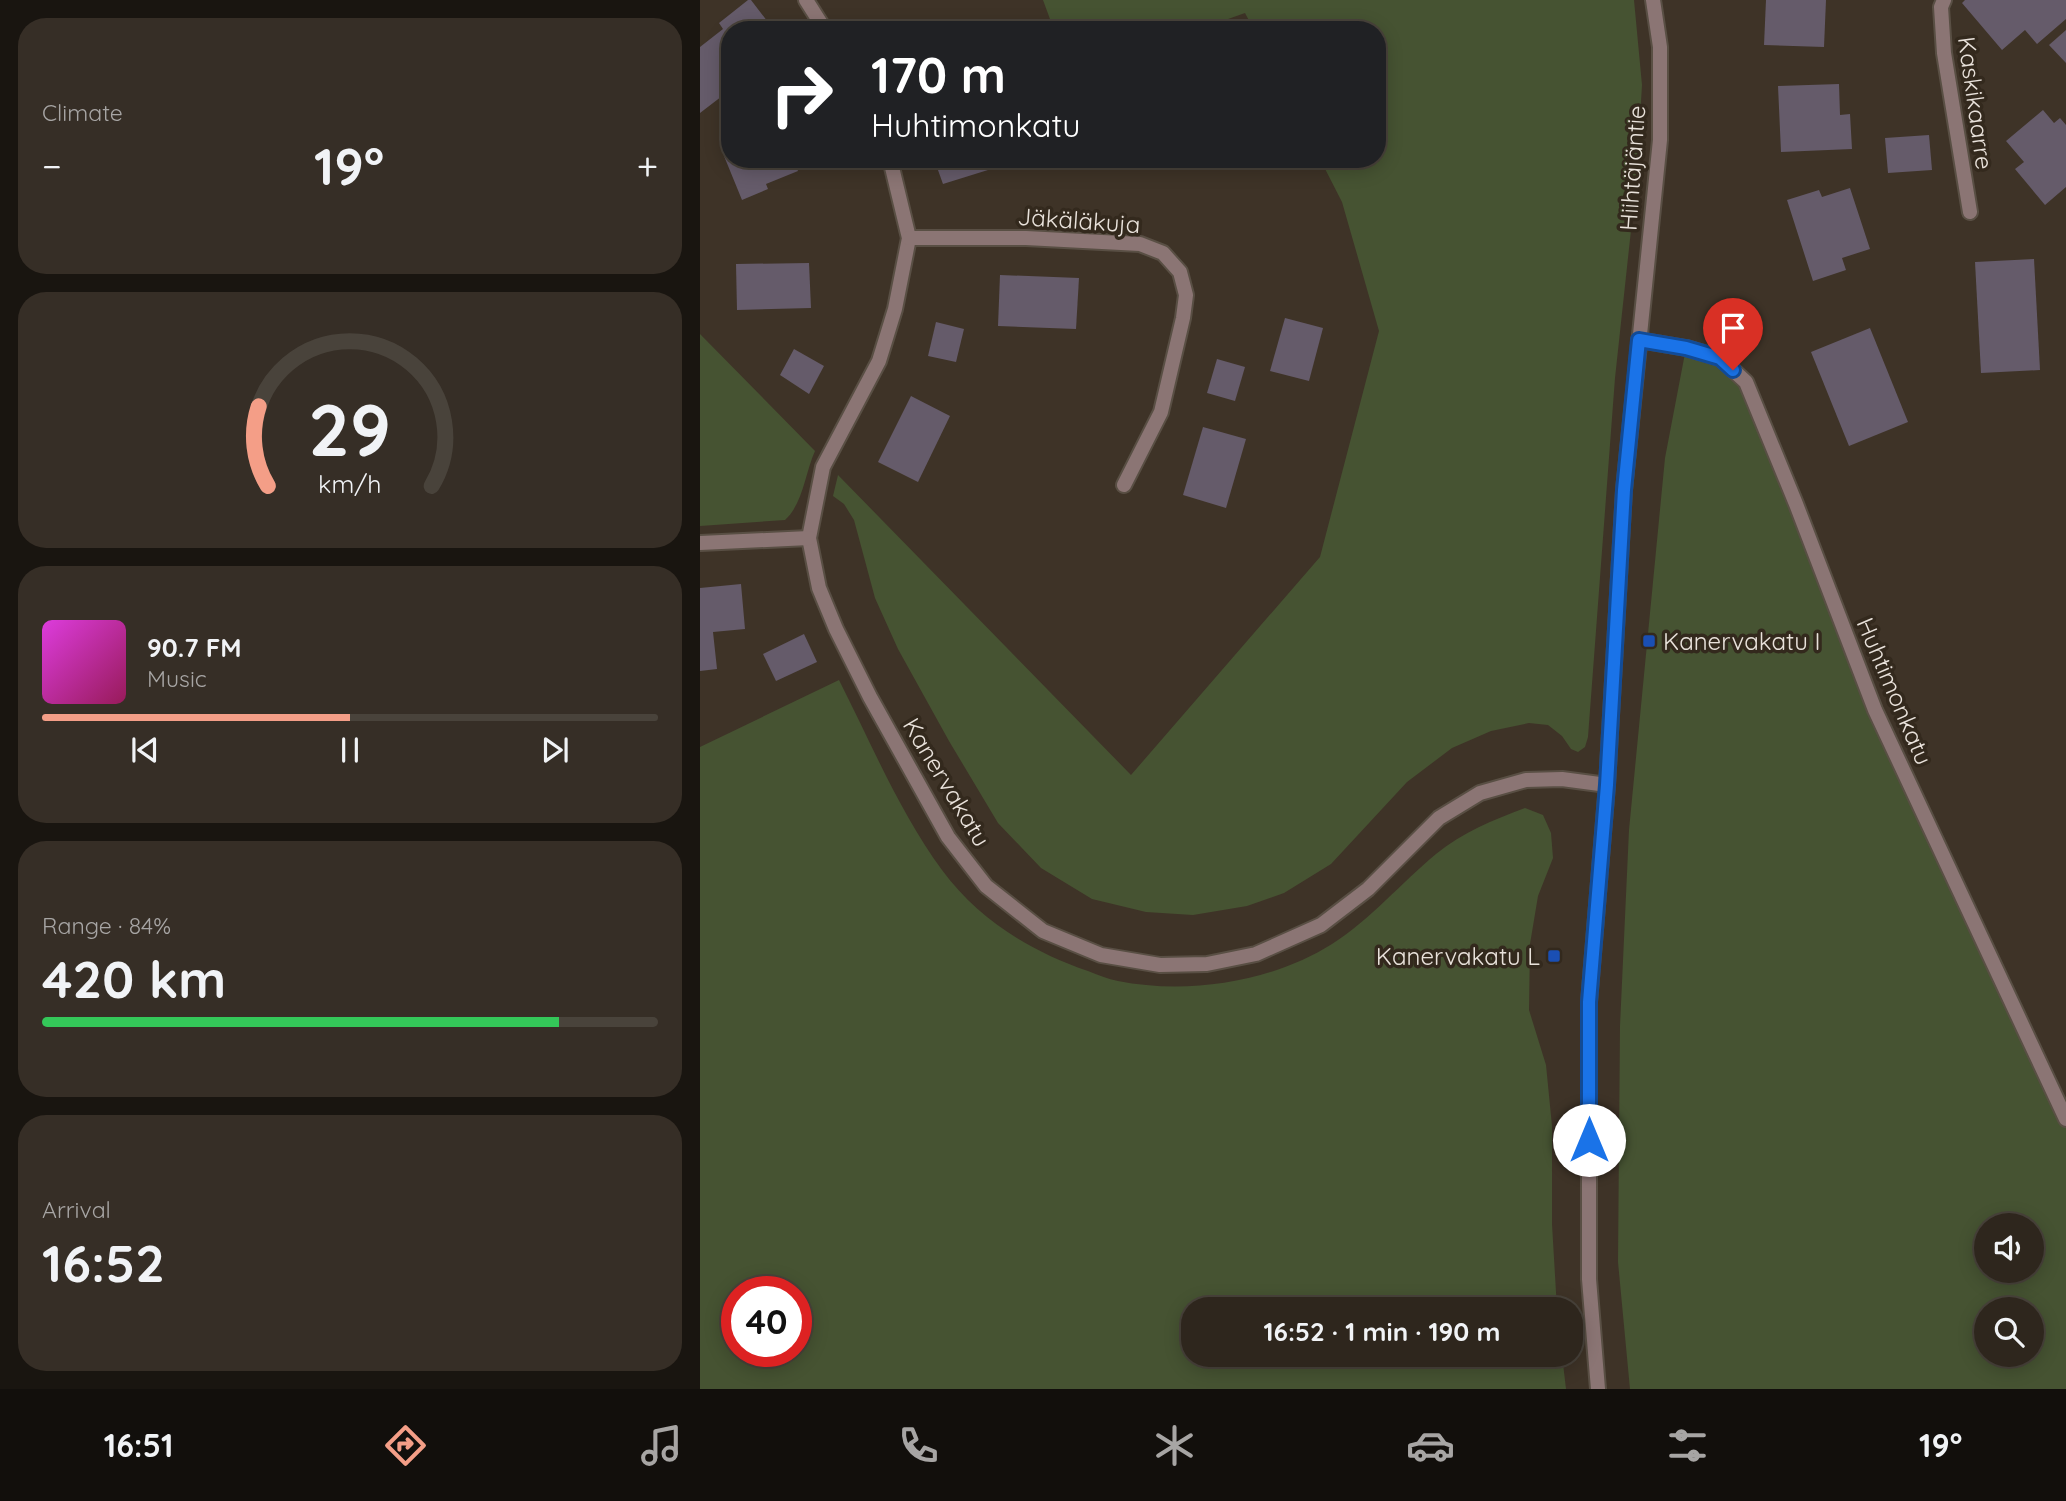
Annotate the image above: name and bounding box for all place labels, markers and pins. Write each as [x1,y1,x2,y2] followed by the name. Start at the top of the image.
[1703,298,1763,370] pin
[1663,626,1820,656] place label: Kanervakatu I
[1641,633,1657,649] marker: Kanervakatu I
[1376,941,1540,971] place label: Kanervakatu L
[1546,948,1562,964] marker: Kanervakatu L

